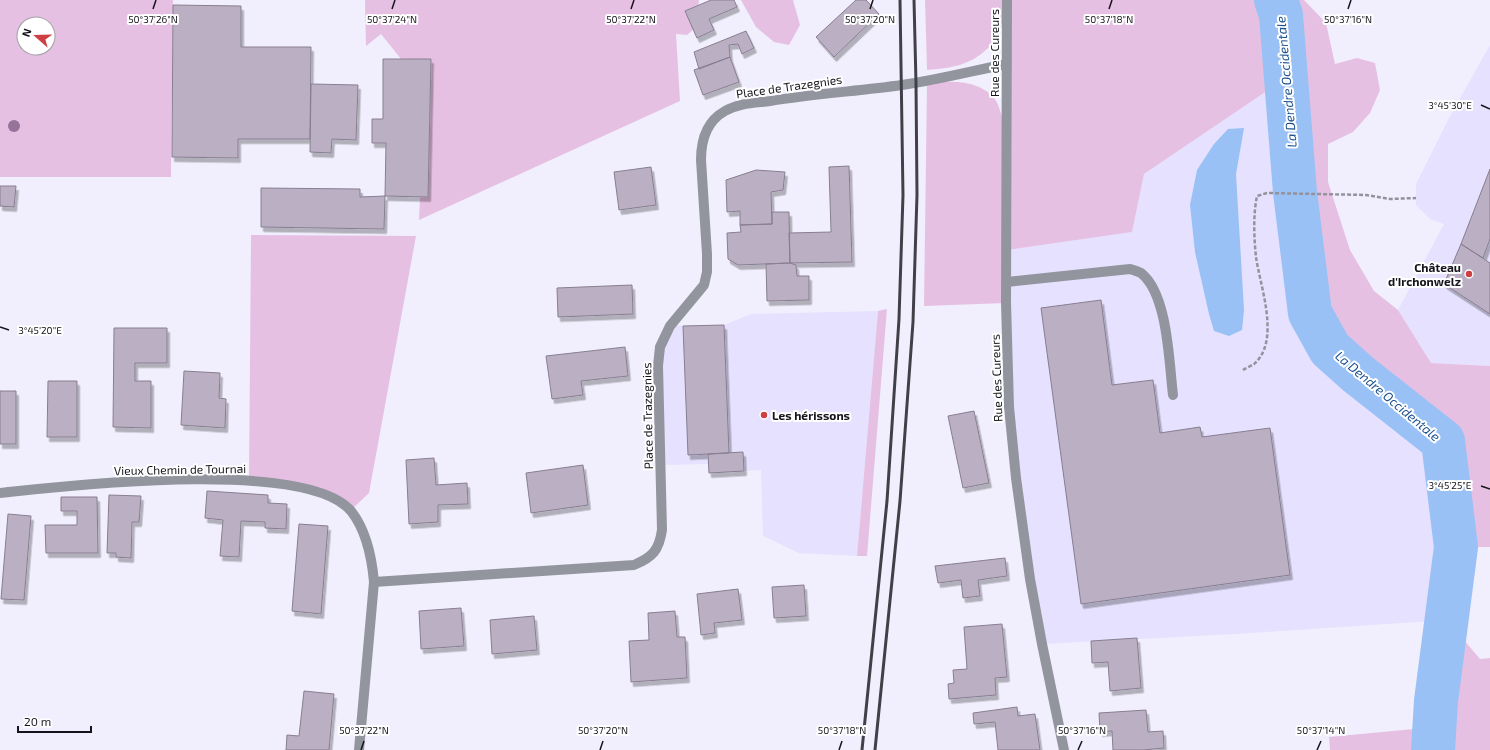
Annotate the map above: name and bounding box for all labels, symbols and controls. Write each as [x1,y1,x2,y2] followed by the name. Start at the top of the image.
[987,9,1001,97] street label: Rue des Cureurs
[128,13,178,25] text: 50°37'26"N
[367,13,417,25] text: 50°37'24"N
[606,13,656,25] text: 50°37'22"N
[845,13,895,25] text: 50°37'20"N
[1085,13,1133,25] text: 50°37'18"N
[1324,13,1372,25] text: 50°37'16"N
[16,16,56,56] north arrow
[1272,16,1300,148] water label: La Dendre Occidentale
[19,26,34,38] text: N
[735,72,843,100] street label: Place de Trazegnies
[1428,99,1472,111] text: 3°45'30"E
[1388,260,1461,288] place label: Château d'Irchonwelz
[1464,269,1474,279] marker: Château d'Irchonwelz
[18,324,62,336] text: 3°45'20"E
[987,334,1005,422] street label: Rue des Cureurs
[1332,348,1444,445] water label: La Dendre Occidentale
[639,362,655,470] street label: Place de Trazegnies
[772,408,850,422] place label: Les hérissons
[759,410,769,420] marker: Les hérissons
[114,461,246,477] street label: Vieux Chemin de Tournai
[1429,479,1472,491] text: 3°45'25"E
[18,708,91,734] scale bar
[24,714,51,728] text: 20 m
[339,724,389,736] text: 50°37'22"N
[578,724,628,736] text: 50°37'20"N
[818,724,866,736] text: 50°37'18"N
[1058,724,1106,736] text: 50°37'16"N
[1297,724,1345,736] text: 50°37'14"N

